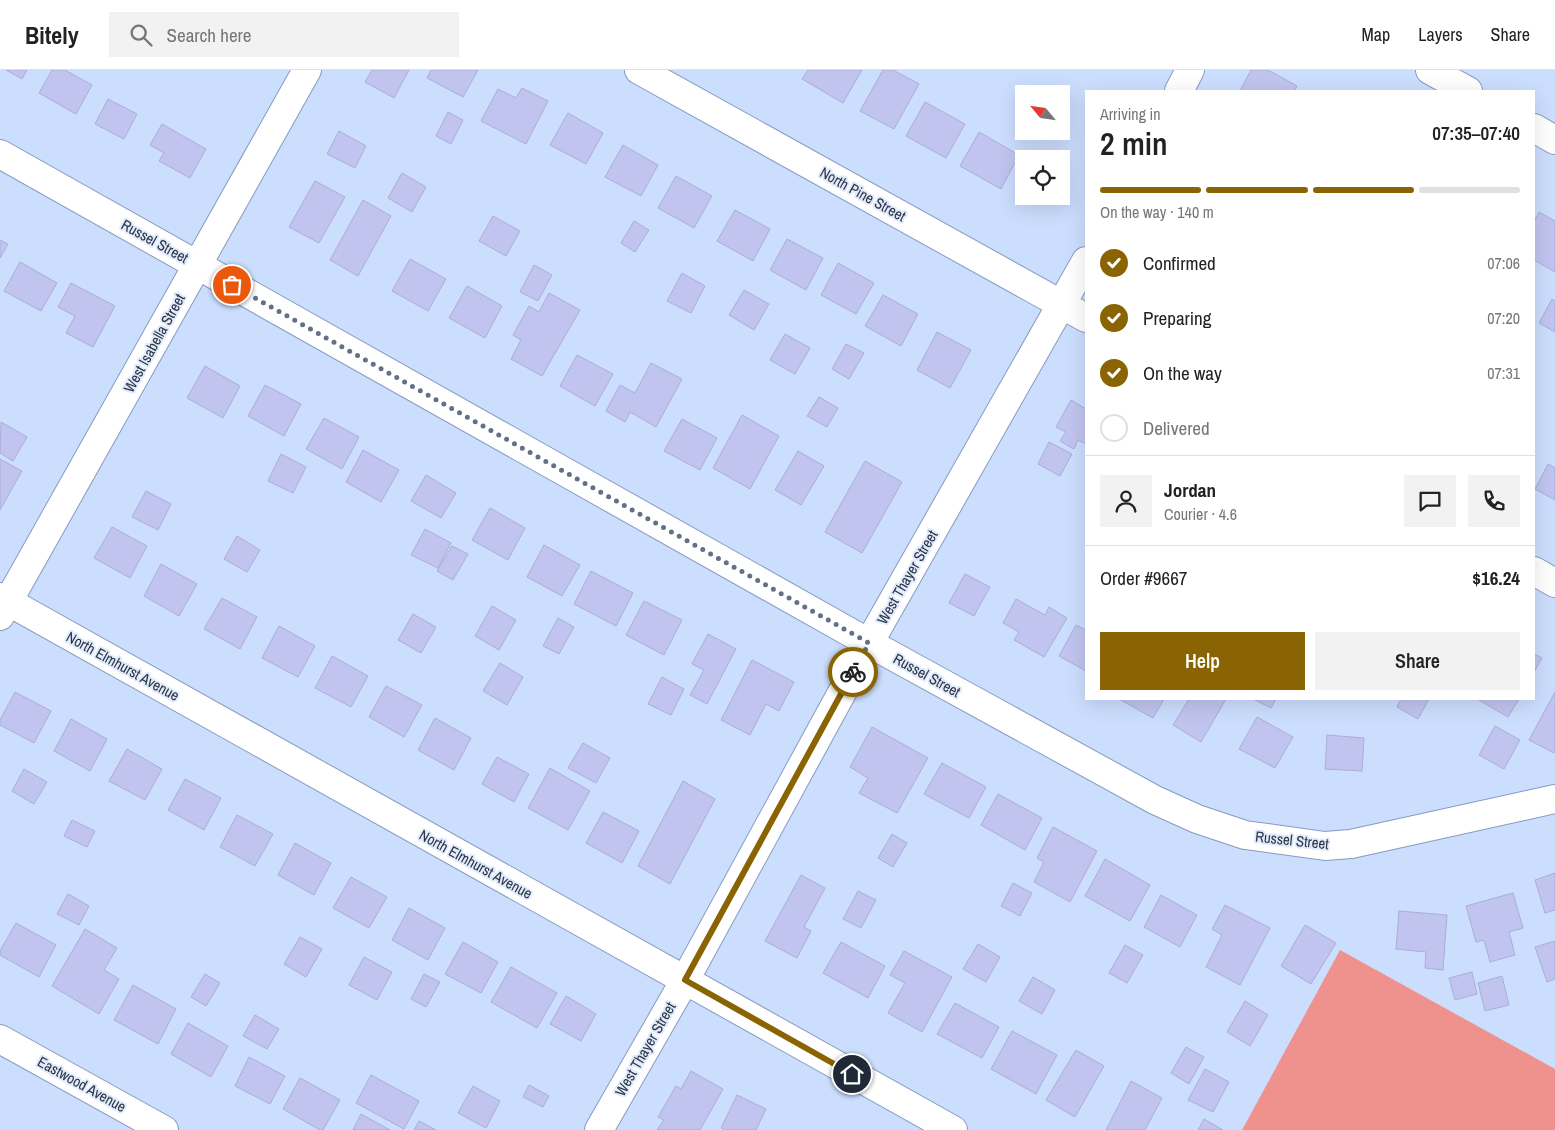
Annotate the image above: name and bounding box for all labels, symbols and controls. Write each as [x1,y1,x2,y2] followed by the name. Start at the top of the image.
[109,12,459,57] search box
[25,19,79,51] text: Bitely
[127,21,155,49] icon: search
[167,22,251,48] text: Search here
[1362,22,1390,47] text: Map
[1418,22,1463,47] text: Layers
[1491,22,1530,47] text: Share
[1015,85,1070,140] north arrow
[1015,85,1070,205] map controls
[1100,103,1161,125] text: Arriving in
[1432,120,1520,146] text: 07:35–07:40
[1100,122,1168,165] text: 2 min
[1015,150,1070,205] button: locate
[816,162,910,227] street label: North Pine Street
[1100,201,1214,223] text: On the way · 140 m
[118,214,193,268] street label: Russel Street
[1100,249,1128,277] icon: check
[1143,250,1216,276] text: Confirmed
[1487,252,1520,274] text: 07:06
[211,264,253,306] pin
[218,271,246,299] icon: bag
[118,289,190,396] street label: West Isabella Street
[1100,304,1128,332] icon: check
[1143,305,1211,331] text: Preparing
[1487,307,1520,329] text: 07:20
[1100,359,1128,387] icon: check
[1143,360,1222,386] text: On the way
[1487,362,1520,384] text: 07:31
[1143,415,1210,441] text: Delivered
[1100,475,1152,527] button: person
[1404,475,1456,527] button: chat
[1468,475,1520,527] button: phone
[1164,477,1216,503] text: Jordan
[1164,503,1237,525] text: Courier · 4.6
[872,526,943,628] street label: West Thayer Street
[1100,565,1187,591] text: Order #9667
[1472,565,1520,591] text: $16.24
[63,626,183,706] street label: North Elmhurst Avenue
[1100,632,1305,690] button: Help
[1315,632,1520,690] button: Share
[828,647,878,697] courier
[890,648,965,702] street label: Russel Street
[839,658,867,686] icon: bike
[416,824,536,904] street label: North Elmhurst Avenue
[1254,826,1330,854] street label: Russel Street
[610,998,681,1100] street label: West Thayer Street
[34,1051,130,1117] street label: Eastwood Avenue
[831,1053,873,1095] pin
[838,1060,866,1088] icon: home

